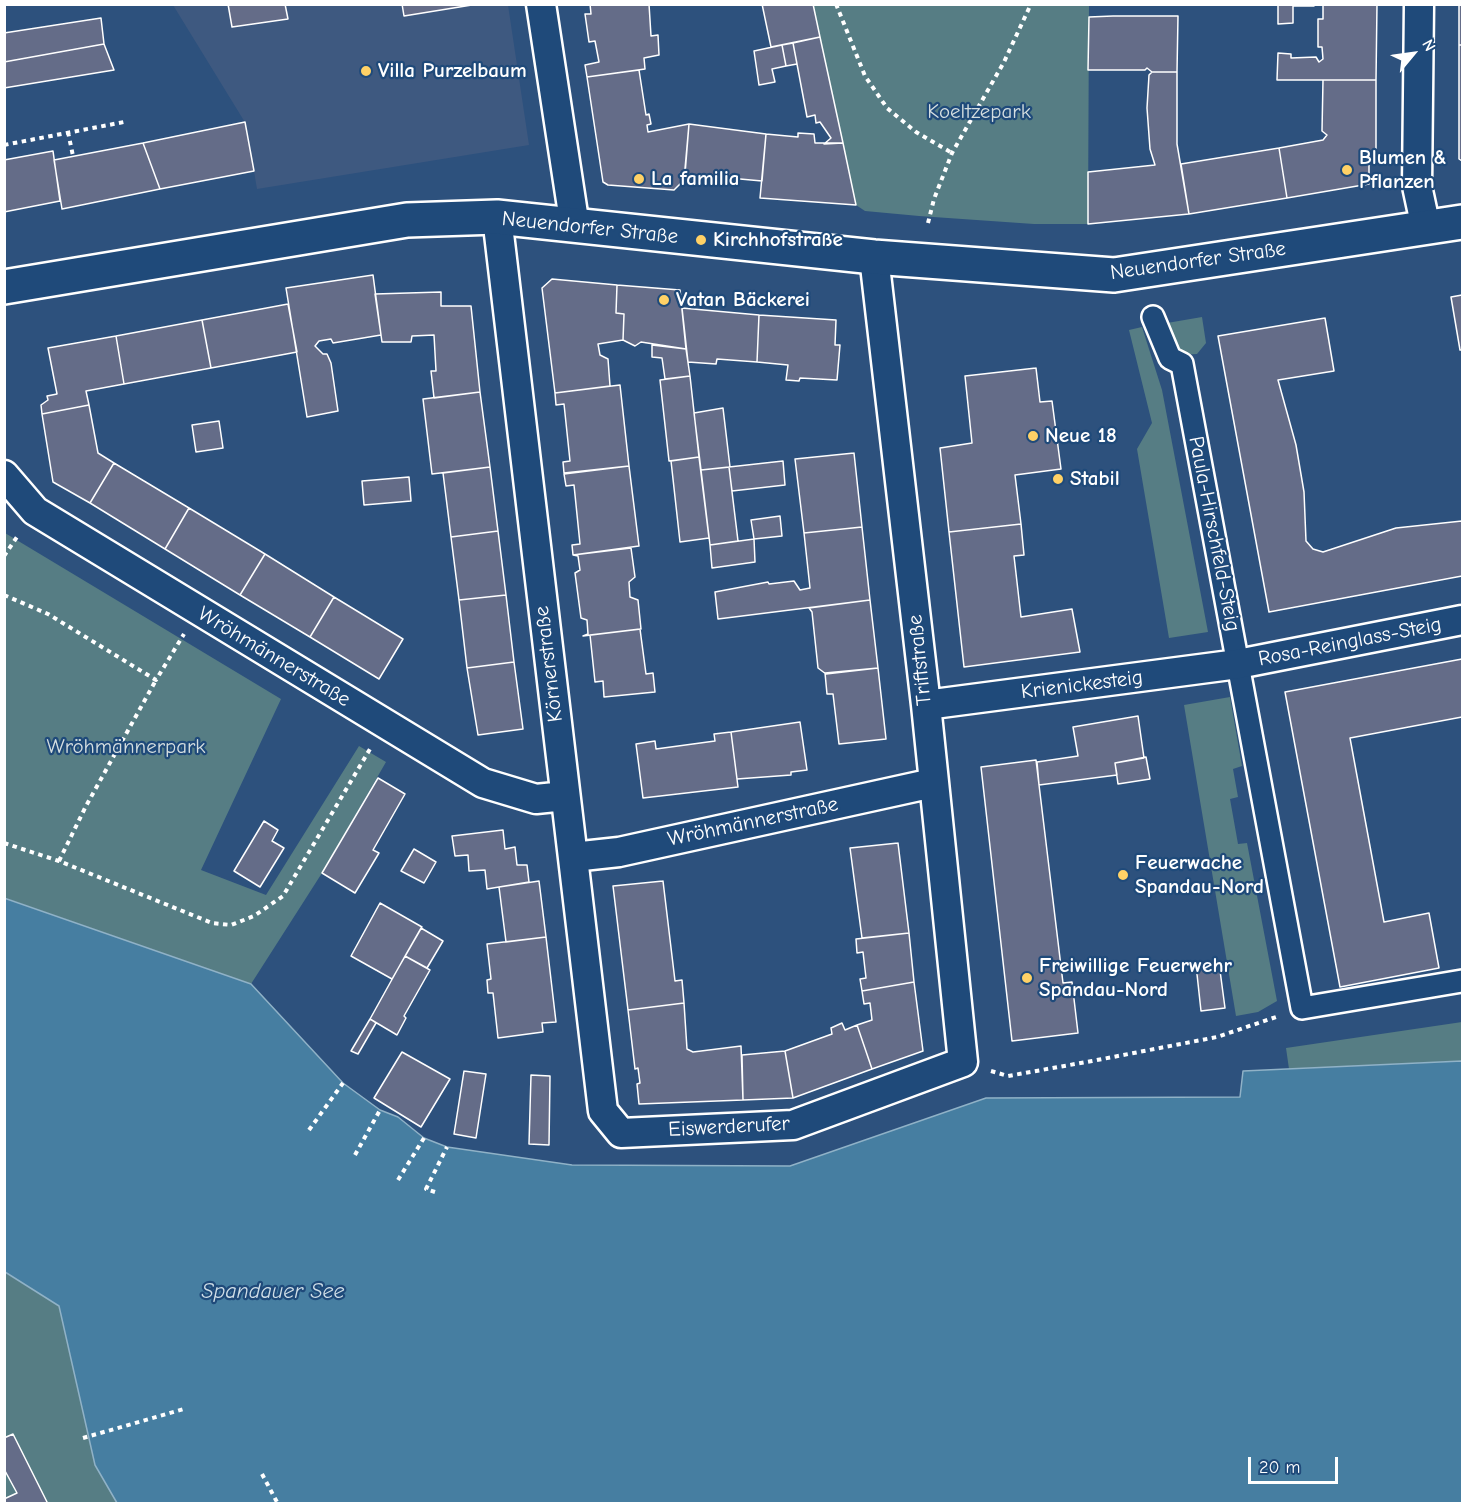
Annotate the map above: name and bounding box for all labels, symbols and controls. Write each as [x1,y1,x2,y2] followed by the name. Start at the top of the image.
[1383,24,1443,84] north arrow
[1418,36,1439,54] text: N
[378,58,527,84] place label: Villa Purzelbaum
[359,64,373,78] marker: Villa Purzelbaum
[927,99,1031,125] park label: Koeltzepark
[1359,145,1447,195] place label: Blumen & Pflanzen
[1340,163,1354,177] marker: Blumen & Pflanzen
[651,166,739,192] place label: La familia
[632,172,646,186] marker: La familia
[501,206,679,250] street label: Neuendorfer Straße
[713,227,843,253] place label: Kirchhofstraße
[694,233,708,247] marker: Kirchhofstraße
[1109,236,1287,286] street label: Neuendorfer Straße
[676,287,810,313] place label: Vatan Bäckerei
[657,293,671,307] marker: Vatan Bäckerei
[1045,423,1117,449] place label: Neue 18
[1026,429,1040,443] marker: Neue 18
[1183,434,1245,634] street label: Paula-Hirschfeld-Steig
[1070,466,1120,492] place label: Stabil
[1051,472,1065,486] marker: Stabil
[193,601,355,713] street label: Wröhmännerstraße
[529,605,569,723] street label: Körnerstraße
[1256,612,1444,672] street label: Rosa-Reinglass-Steig
[903,613,937,707] street label: Triftstraße
[1020,665,1144,705] street label: Krienickesteig
[46,734,206,760] park label: Wröhmännerpark
[665,792,841,852] street label: Wröhmännerstraße
[1135,850,1264,900] place label: Feuerwache Spandau-Nord
[1116,868,1130,882] marker: Feuerwache Spandau-Nord
[1039,953,1232,1003] place label: Freiwillige Feuerwehr Spandau-Nord
[1020,971,1034,985] marker: Freiwillige Feuerwehr Spandau-Nord
[668,1111,790,1143] street label: Eiswerderufer
[201,1279,345,1305] water label: Spandauer See
[1251,1445,1341,1483] scale bar
[1259,1457,1300,1478] text: 20 m

